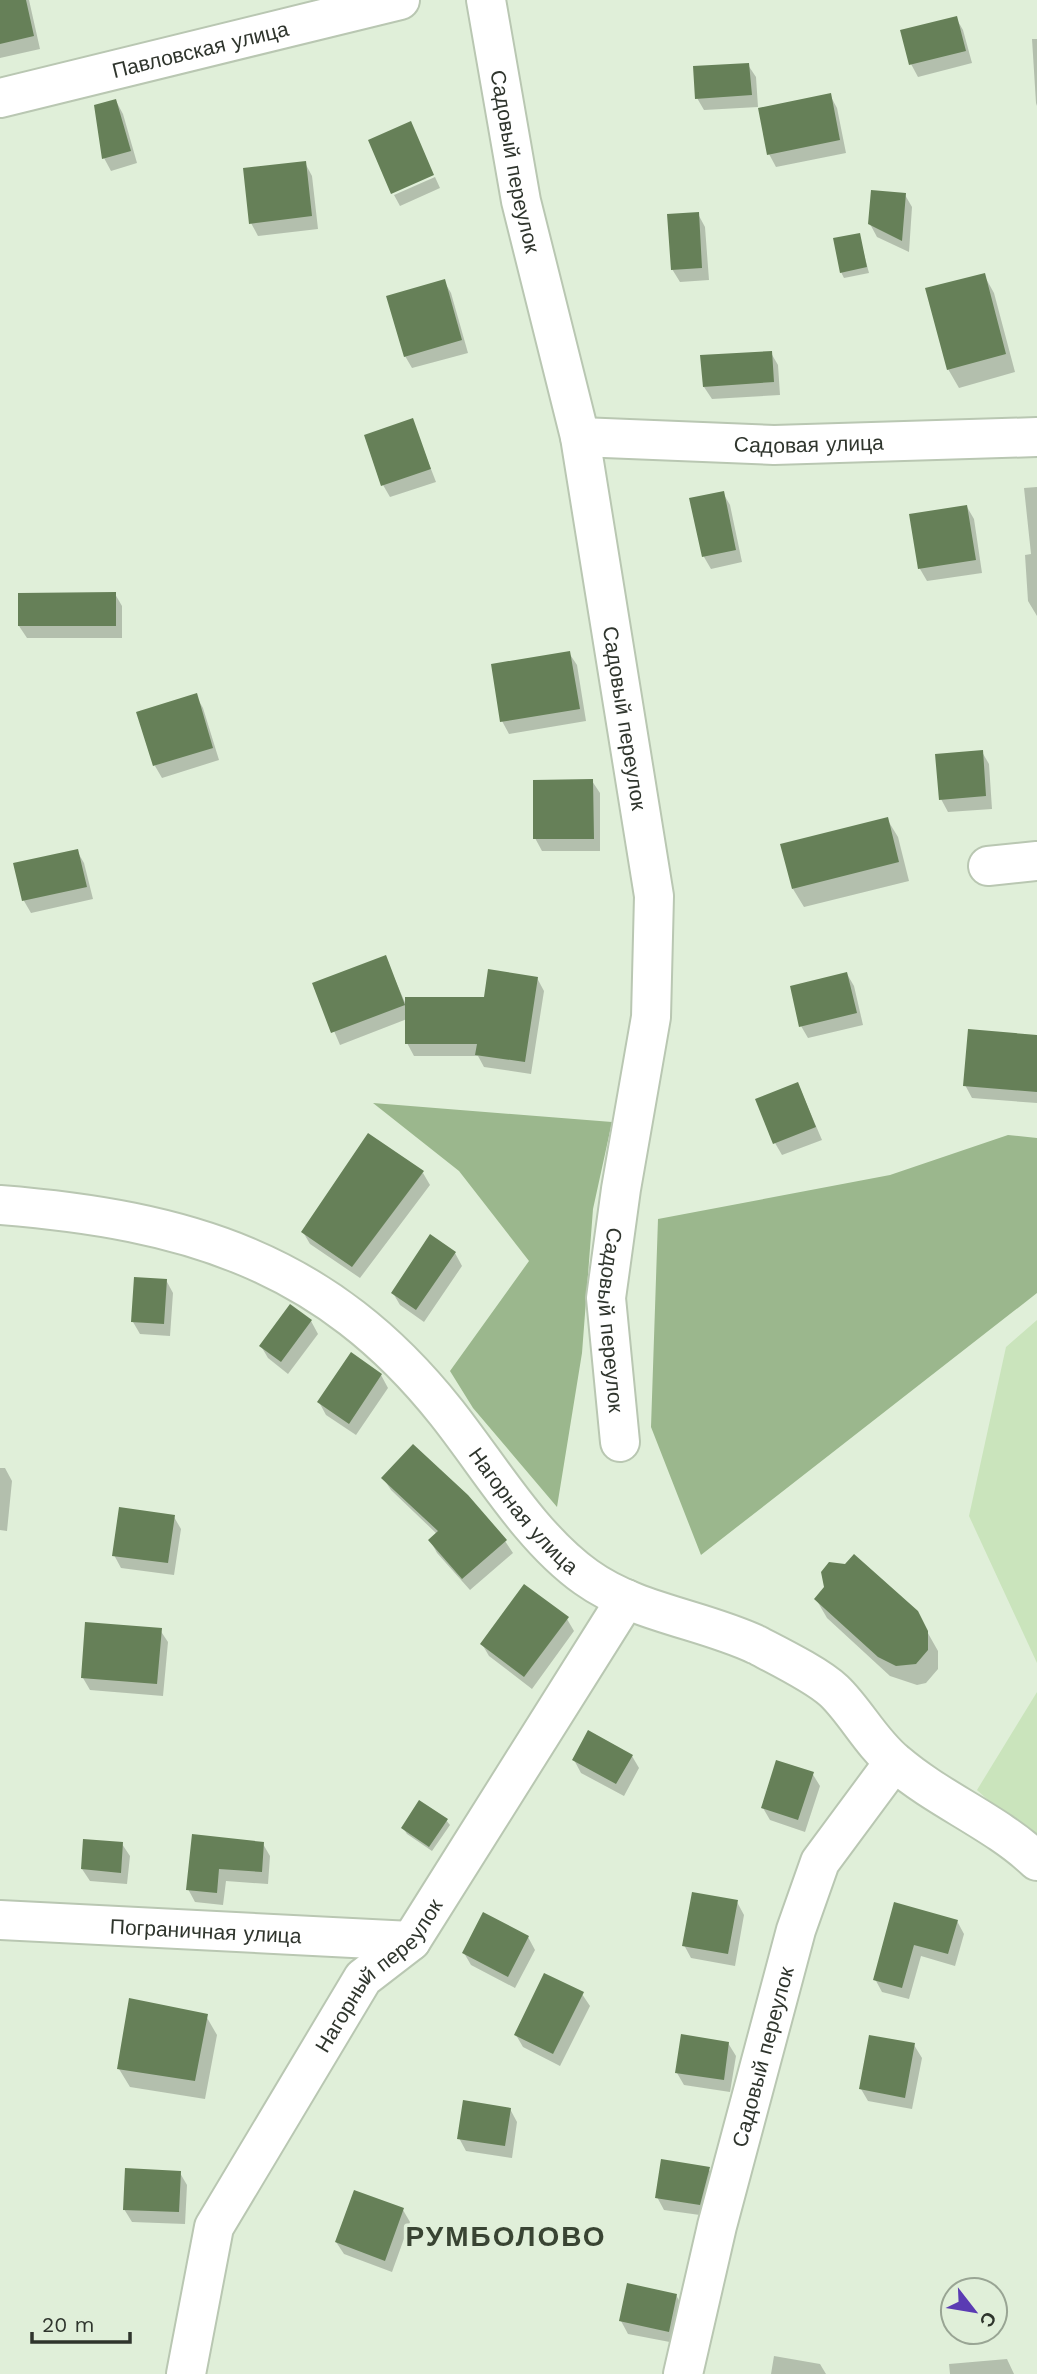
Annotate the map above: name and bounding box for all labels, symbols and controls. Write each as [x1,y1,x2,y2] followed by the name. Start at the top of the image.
[109,15,291,83] street label: Павловская улица
[486,68,546,256] street label: Садовый переулок
[733,429,884,458] street label: Садовая улица
[598,624,653,813] street label: Садовый переулок
[593,1226,630,1415] street label: Садовый переулок
[464,1442,584,1579] street label: Нагорная улица
[309,1893,448,2057] street label: Нагорный переулок
[109,1913,302,1948] street label: Пограничная улица
[726,1963,798,2150] street label: Садовый переулок
[406,2220,606,2253] district label: РУМБОЛОВО
[939,2276,1009,2346] north arrow
[32,2300,130,2344] scale bar
[975,2308,1002,2332] text: С
[42,2312,94,2337] text: 20 m

